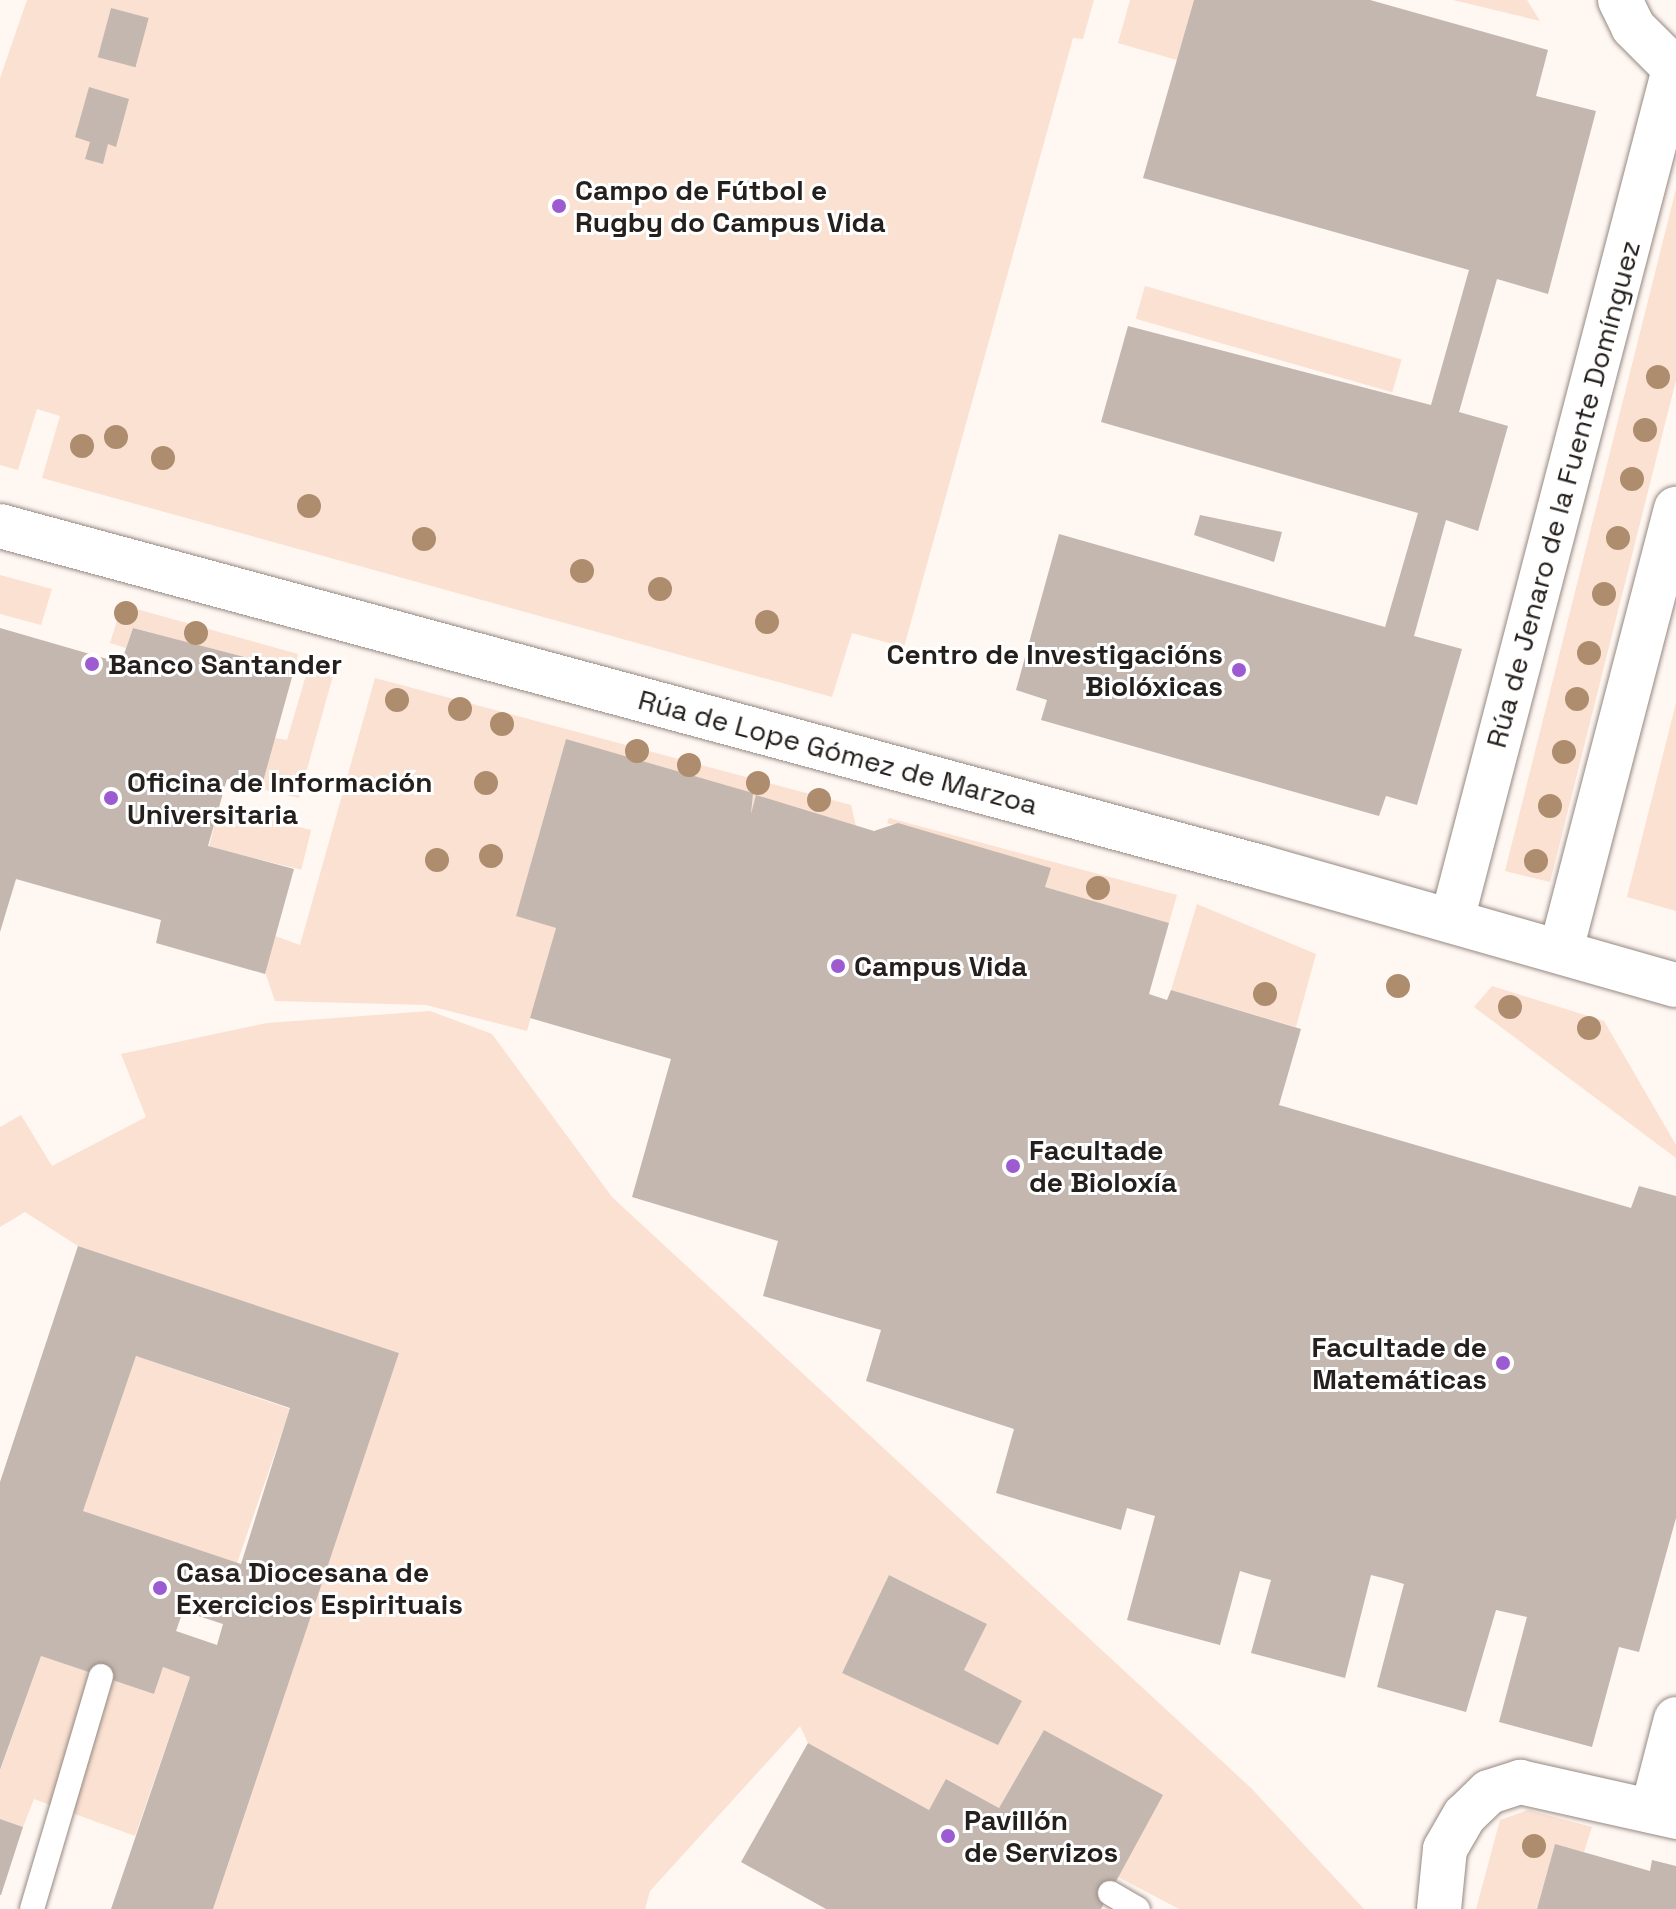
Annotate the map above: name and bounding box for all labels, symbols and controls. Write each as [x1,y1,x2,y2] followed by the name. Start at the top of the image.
[575,173,886,239] place label: Campo de Fútbol e Rugby do Campus Vida
[550,197,568,215] marker: Campo de Fútbol e Rugby do Campus Vida
[1479,237,1647,751] street label: Rúa de Jenaro de la Fuente Domínguez
[887,637,1223,703] place label: Centro de Investigacións Biolóxicas
[108,647,342,681] place label: Banco Santander
[83,655,101,673] marker: Banco Santander
[1230,661,1248,679] marker: Centro de Investigacións Biolóxicas
[635,682,1041,822] street label: Rúa de Lope Gómez de Marzoa
[127,765,433,831] place label: Oficina de Información Universitaria
[102,789,120,807] marker: Oficina de Información Universitaria
[854,949,1028,983] place label: Campus Vida
[829,957,847,975] marker: Campus Vida
[1029,1133,1177,1199] place label: Facultade de Bioloxía
[1004,1157,1022,1175] marker: Facultade de Bioloxía
[1311,1330,1487,1396] place label: Facultade de Matemáticas
[1494,1354,1512,1372] marker: Facultade de Matemáticas
[176,1555,463,1621] place label: Casa Diocesana de Exercicios Espirituais
[151,1579,169,1597] marker: Casa Diocesana de Exercicios Espirituais
[964,1803,1118,1869] place label: Pavillón de Servizos
[939,1827,957,1845] marker: Pavillón de Servizos

